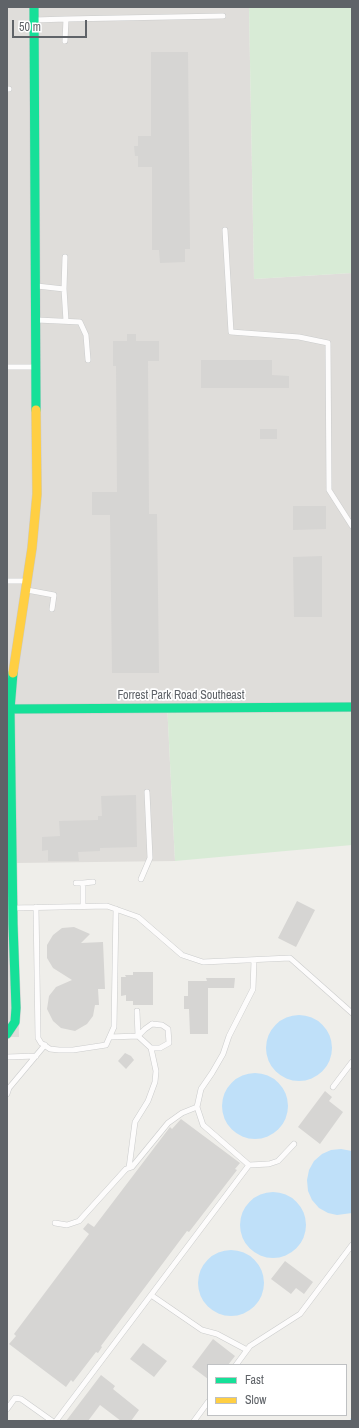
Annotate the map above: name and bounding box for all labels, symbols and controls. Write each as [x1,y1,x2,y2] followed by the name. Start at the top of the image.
[14,12,89,38] scale bar
[19,19,41,35] text: 50 m
[118,689,244,703] street label: Forrest Park Road Southeast
[207,1364,347,1416] legend
[245,1372,264,1388] text: Fast
[245,1392,266,1408] text: Slow

